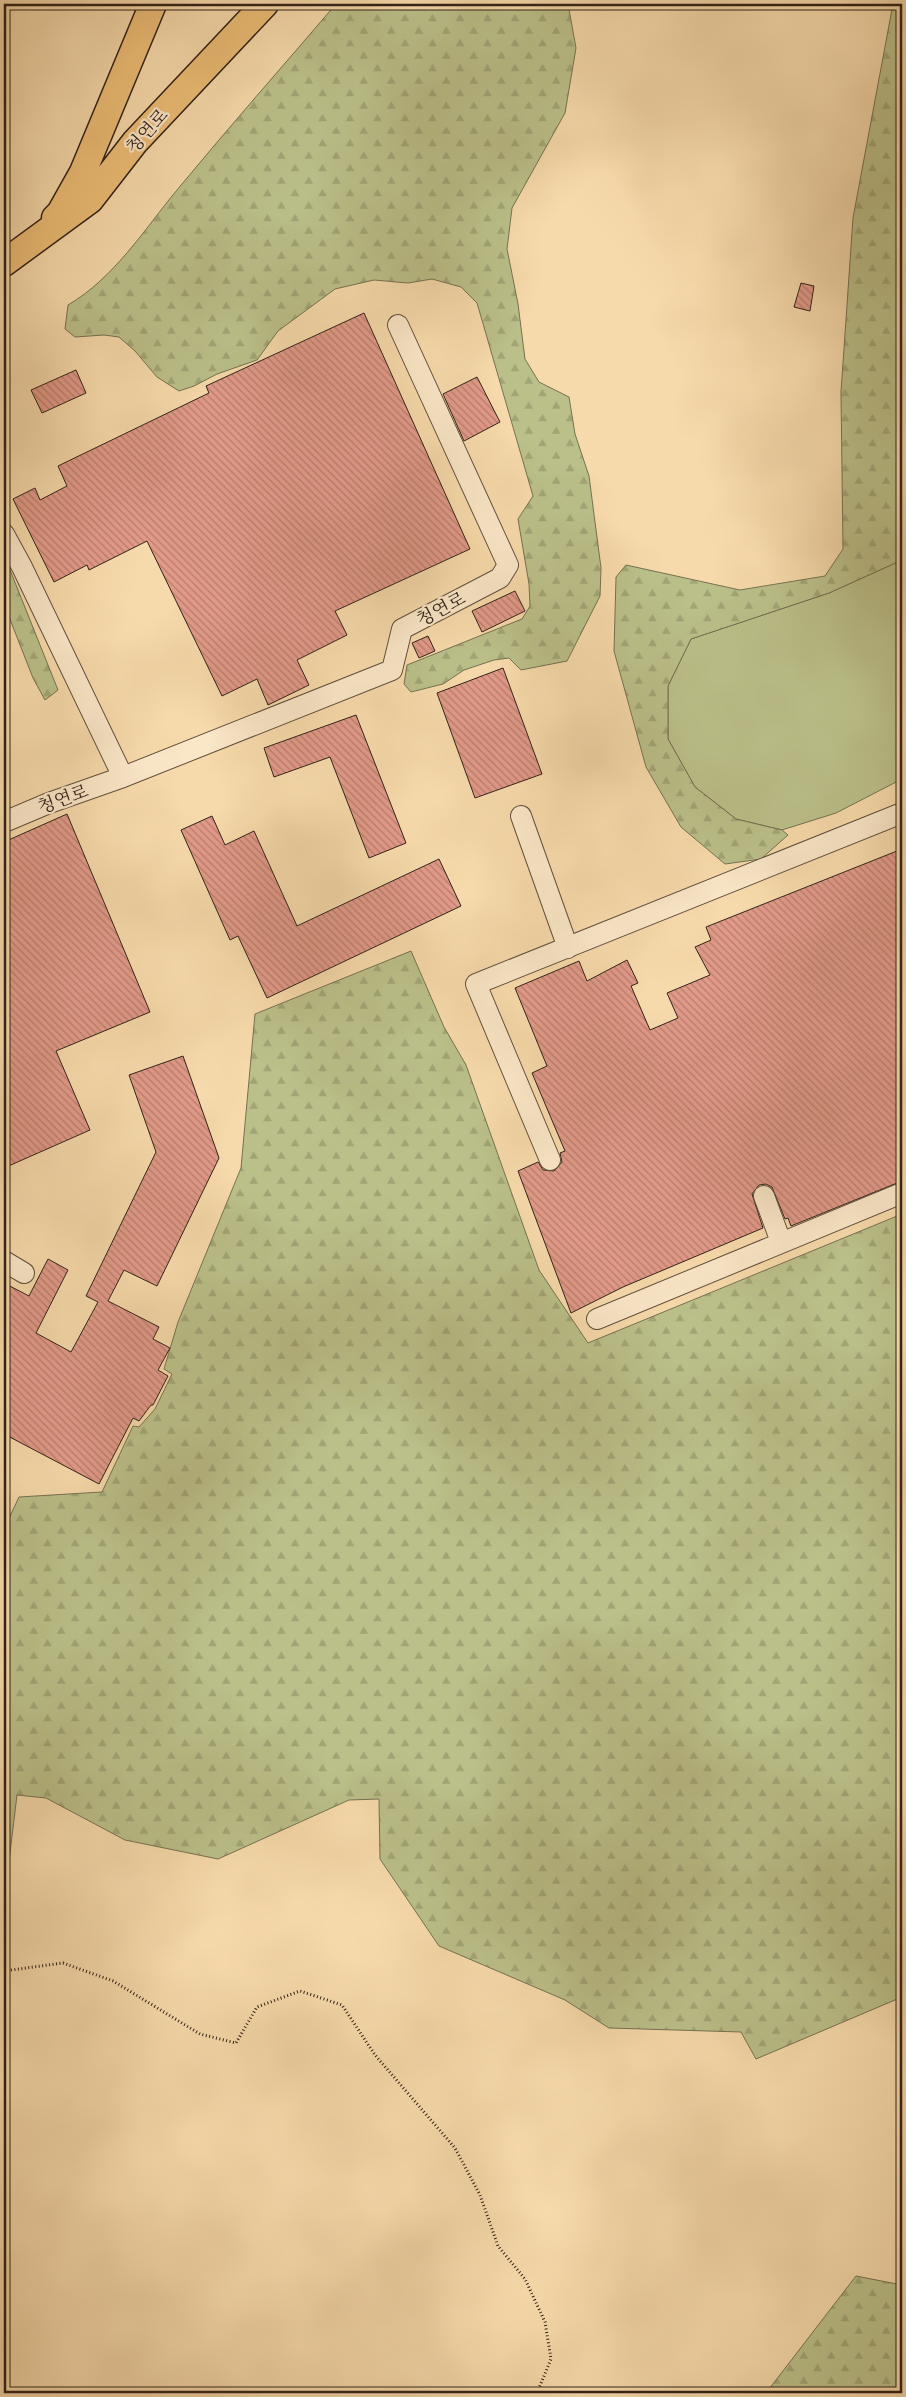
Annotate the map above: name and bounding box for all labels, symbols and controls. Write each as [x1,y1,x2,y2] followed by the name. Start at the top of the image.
[121,104,173,158] street label: 청연로
[412,586,470,632] street label: 청연로
[34,779,92,819] street label: 청연로

